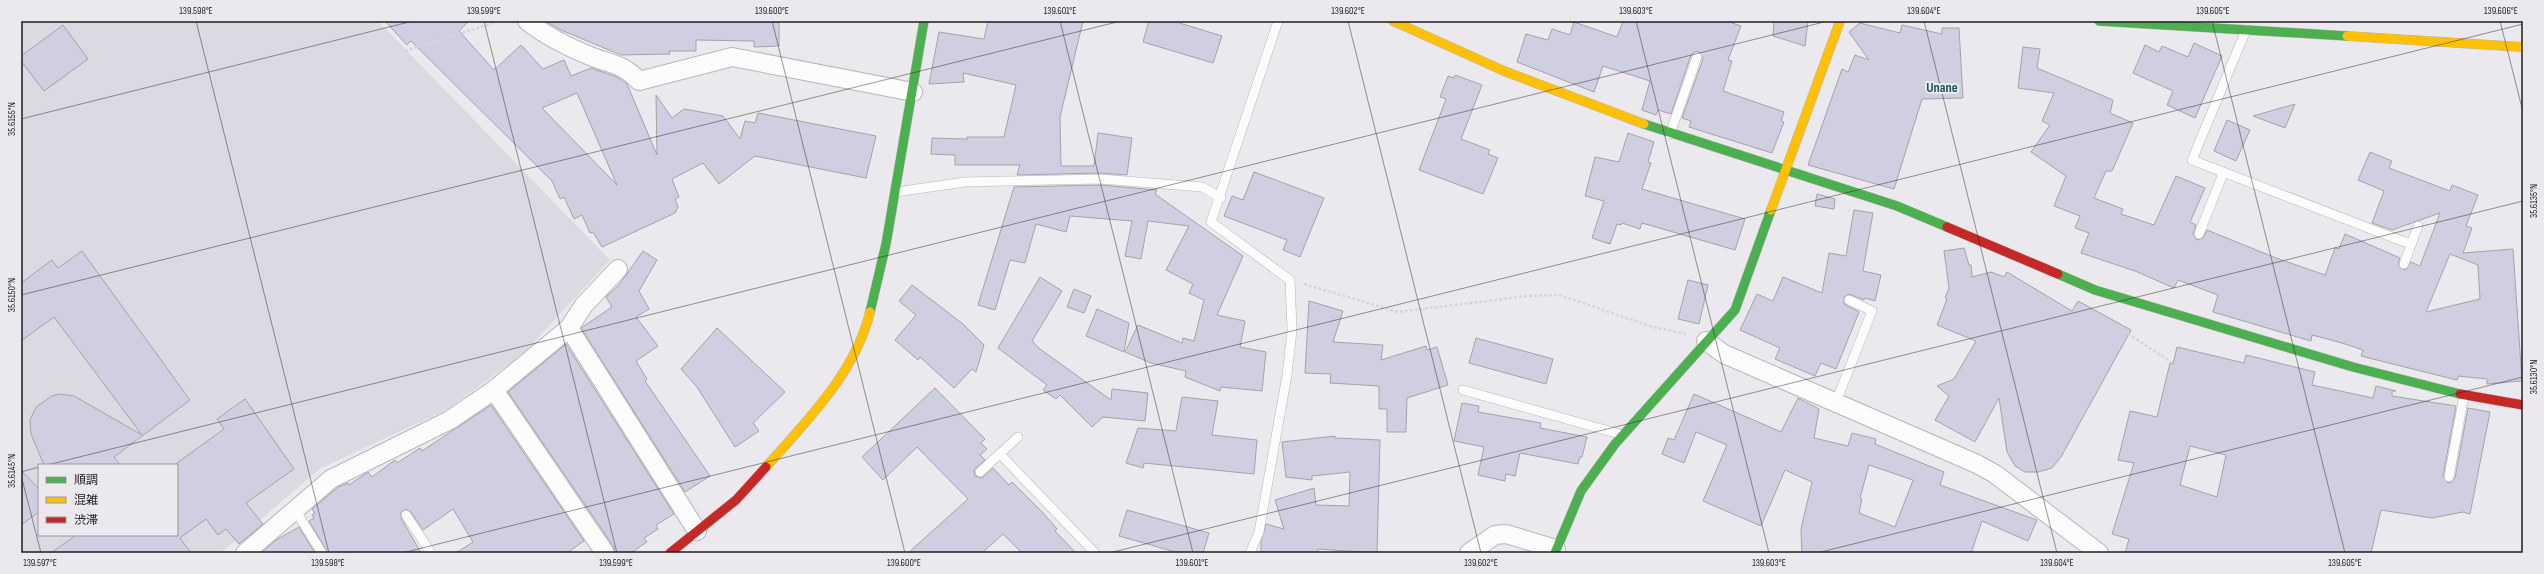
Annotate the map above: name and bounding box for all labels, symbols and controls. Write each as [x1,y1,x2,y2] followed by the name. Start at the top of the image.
[179,5,213,17] text: 139.598°E
[467,5,501,17] text: 139.599°E
[755,5,789,17] text: 139.600°E
[1044,5,1076,17] text: 139.601°E
[1331,5,1365,17] text: 139.602°E
[1619,5,1653,17] text: 139.603°E
[1907,5,1941,17] text: 139.604°E
[2196,5,2230,17] text: 139.605°E
[2484,5,2518,17] text: 139.606°E
[1926,79,1958,96] district label: Unane
[6,102,18,136] text: 35.6155°N
[2528,184,2540,218] text: 35.6135°N
[6,278,18,312] text: 35.6150°N
[2528,360,2540,394] text: 35.6130°N
[6,454,18,488] text: 35.6145°N
[38,464,178,536] legend
[74,473,98,488] text: 順調
[74,493,98,508] text: 混雑
[74,513,98,528] text: 渋滞
[23,557,57,569] text: 139.597°E
[311,557,345,569] text: 139.598°E
[599,557,633,569] text: 139.599°E
[887,557,921,569] text: 139.600°E
[1176,557,1208,569] text: 139.601°E
[1464,557,1498,569] text: 139.602°E
[1752,557,1786,569] text: 139.603°E
[2040,557,2074,569] text: 139.604°E
[2328,557,2362,569] text: 139.605°E

